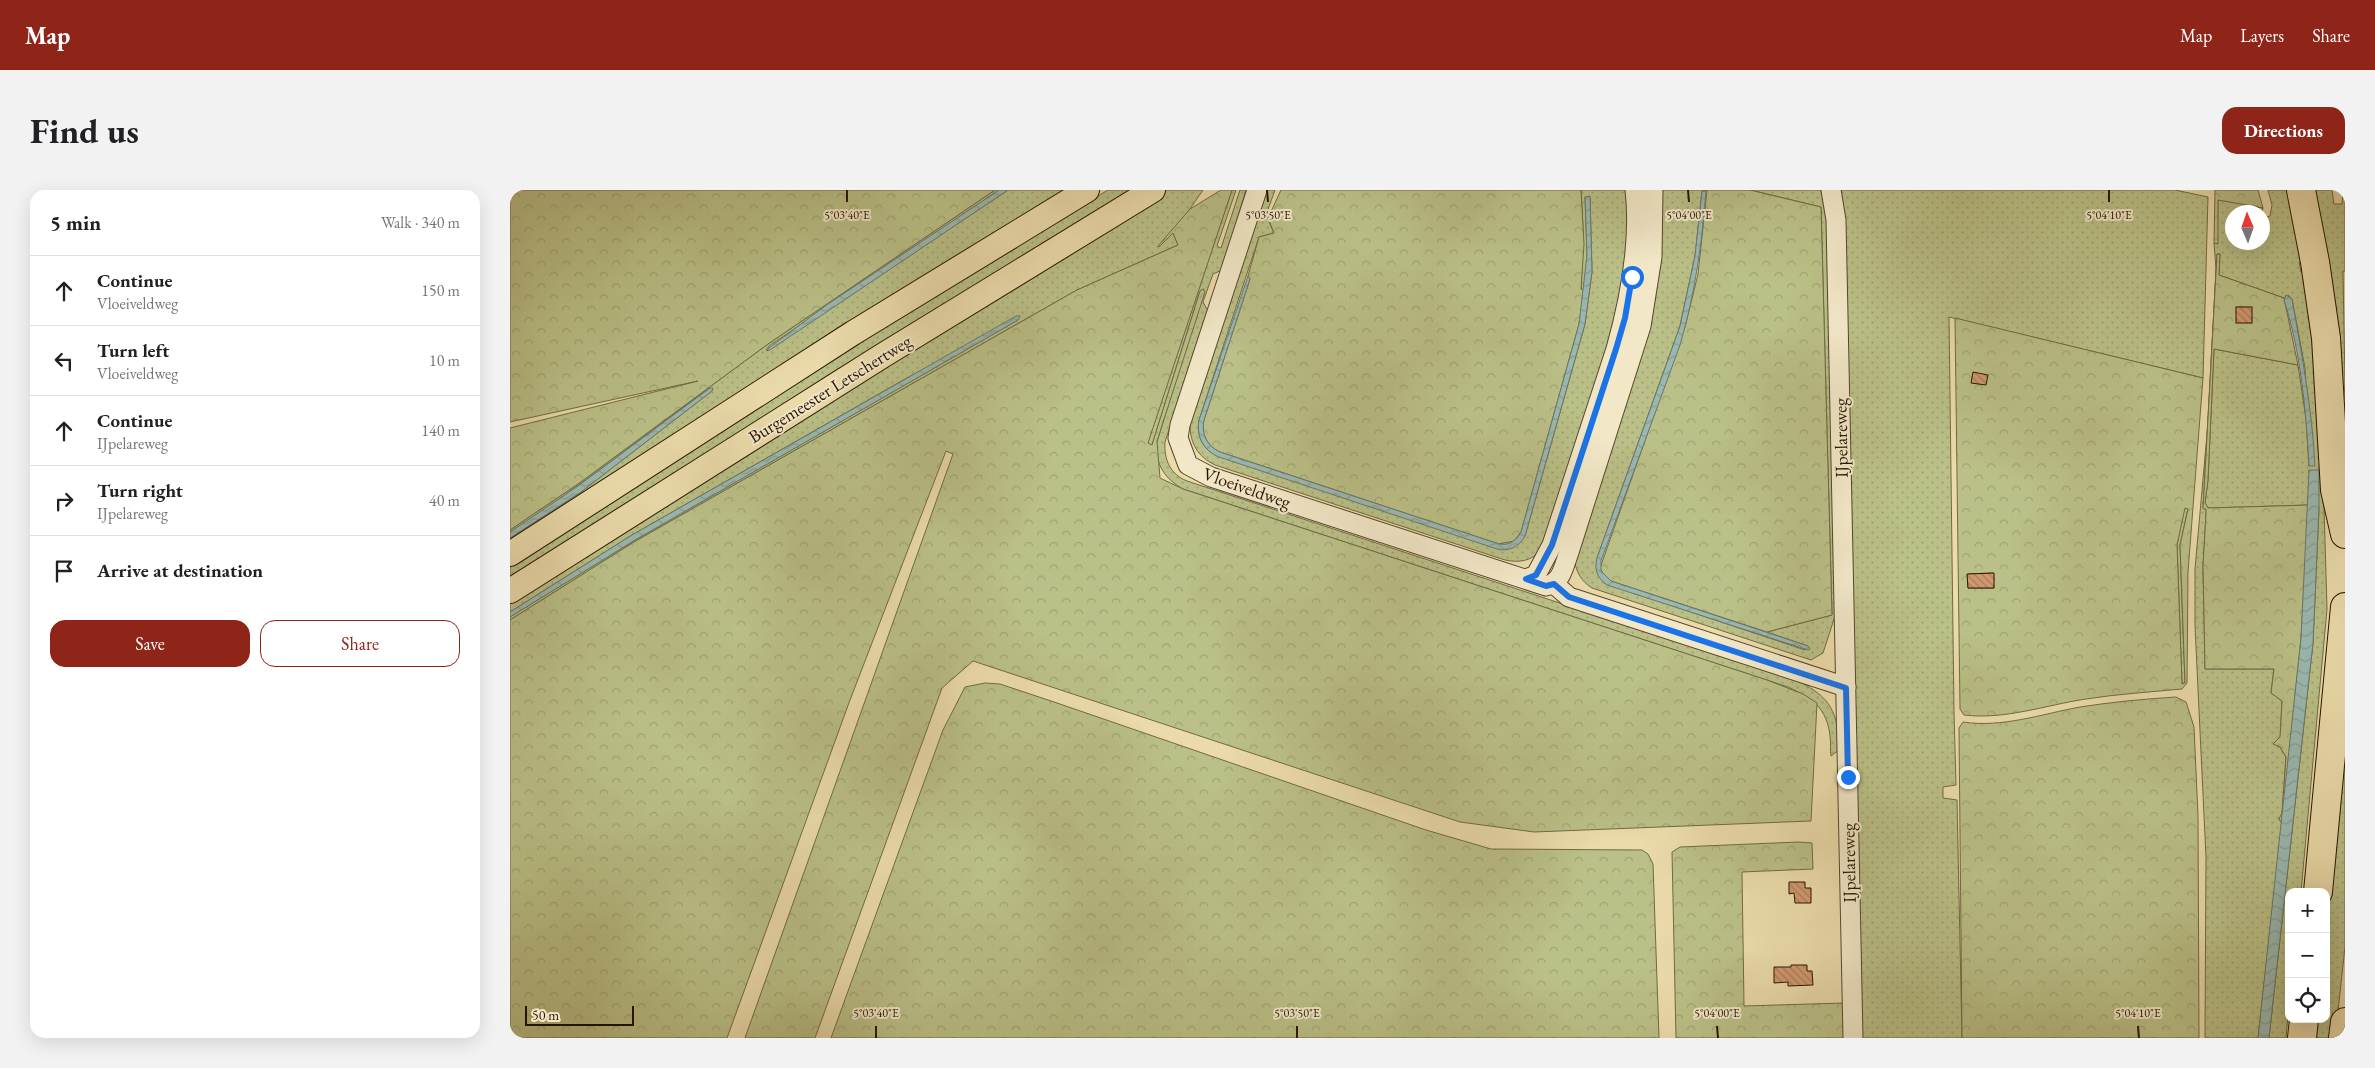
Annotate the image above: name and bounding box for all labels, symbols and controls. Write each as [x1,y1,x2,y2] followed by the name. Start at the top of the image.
[25,20,70,51] text: Map
[2180,24,2212,47] text: Map
[2240,24,2284,47] text: Layers
[2312,24,2350,47] text: Share
[2222,107,2345,154] button: Directions
[30,108,139,153] text: Find us
[2225,205,2270,250] north arrow
[824,207,870,223] text: 5°03'40"E
[1245,207,1291,223] text: 5°03'50"E
[1666,207,1712,223] text: 5°04'00"E
[2086,207,2132,223] text: 5°04'10"E
[50,209,101,236] text: 5 min
[381,212,460,233] text: Walk · 340 m
[1621,266,1644,289] route start
[97,268,172,293] text: Continue
[50,277,78,305] icon: ahead
[421,280,460,301] text: 150 m
[97,293,178,314] text: Vloeiveldweg
[744,329,916,448] street label: Burgemeester Letschertweg
[97,338,169,363] text: Turn left
[50,347,78,375] icon: left
[429,350,460,371] text: 10 m
[97,363,178,384] text: Vloeiveldweg
[1828,398,1853,478] street label: IJpelareweg
[97,408,172,433] text: Continue
[50,417,78,445] icon: ahead
[421,420,460,441] text: 140 m
[97,433,168,454] text: IJpelareweg
[1200,462,1294,513] street label: Vloeiveldweg
[97,478,183,503] text: Turn right
[50,487,78,515] icon: right
[429,490,460,511] text: 40 m
[97,503,168,524] text: IJpelareweg
[50,557,78,585] icon: arrive
[97,558,263,583] text: Arrive at destination
[50,620,250,667] button: Save
[260,620,460,667] button: Share
[1837,766,1860,789] route end
[1836,823,1861,903] street label: IJpelareweg
[2285,888,2330,1023] map controls
[2285,888,2330,933] button: +
[2285,933,2330,978] button: −
[2285,978,2330,1023] button: locate
[525,1003,634,1026] scale bar
[853,1005,899,1021] text: 5°03'40"E
[1274,1005,1320,1021] text: 5°03'50"E
[1694,1005,1740,1021] text: 5°04'00"E
[2115,1005,2161,1021] text: 5°04'10"E
[532,1006,559,1024] text: 50 m

